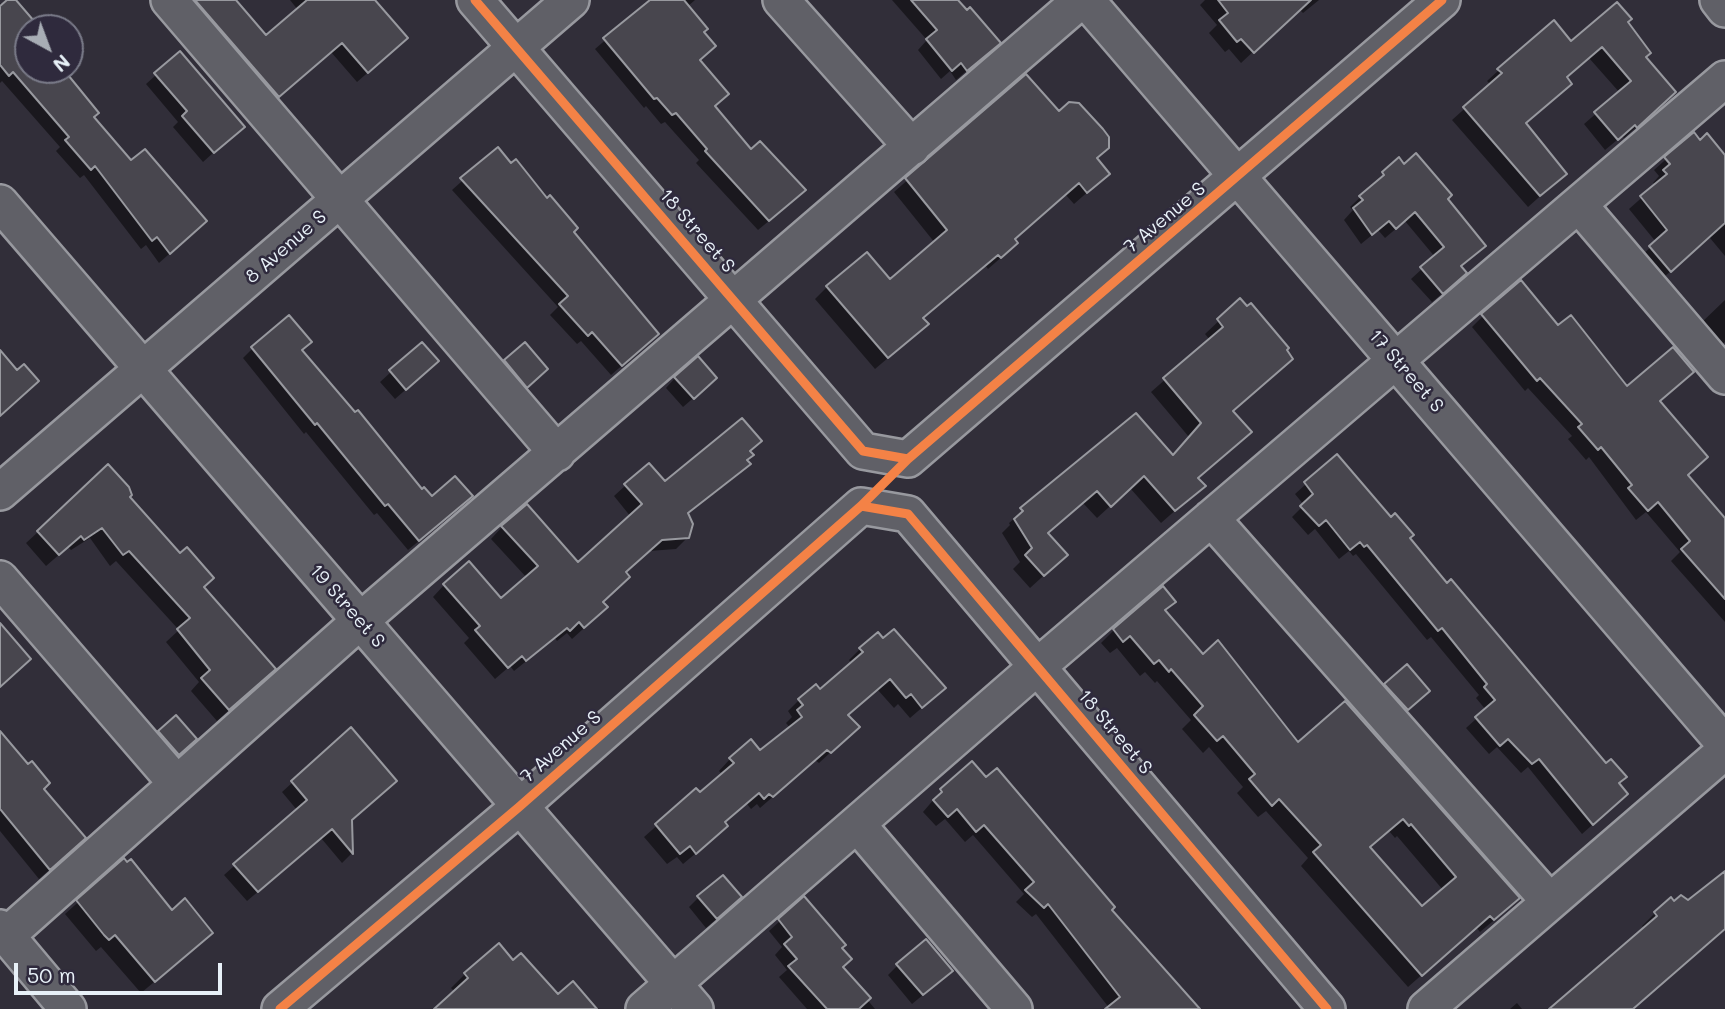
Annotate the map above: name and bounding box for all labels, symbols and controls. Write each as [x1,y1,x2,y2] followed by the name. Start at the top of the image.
[14,14,84,84] north arrow
[48,50,75,78] text: N
[1120,177,1210,259] street label: 7 Avenue S
[655,185,739,277] street label: 18 Street S
[241,206,331,288] street label: 8 Avenue S
[1364,325,1448,417] street label: 17 Street S
[305,560,389,652] street label: 19 Street S
[1073,685,1157,779] street label: 18 Street S
[516,706,606,788] street label: 7 Avenue S
[18,950,226,994] scale bar
[27,961,76,988] text: 50 m

